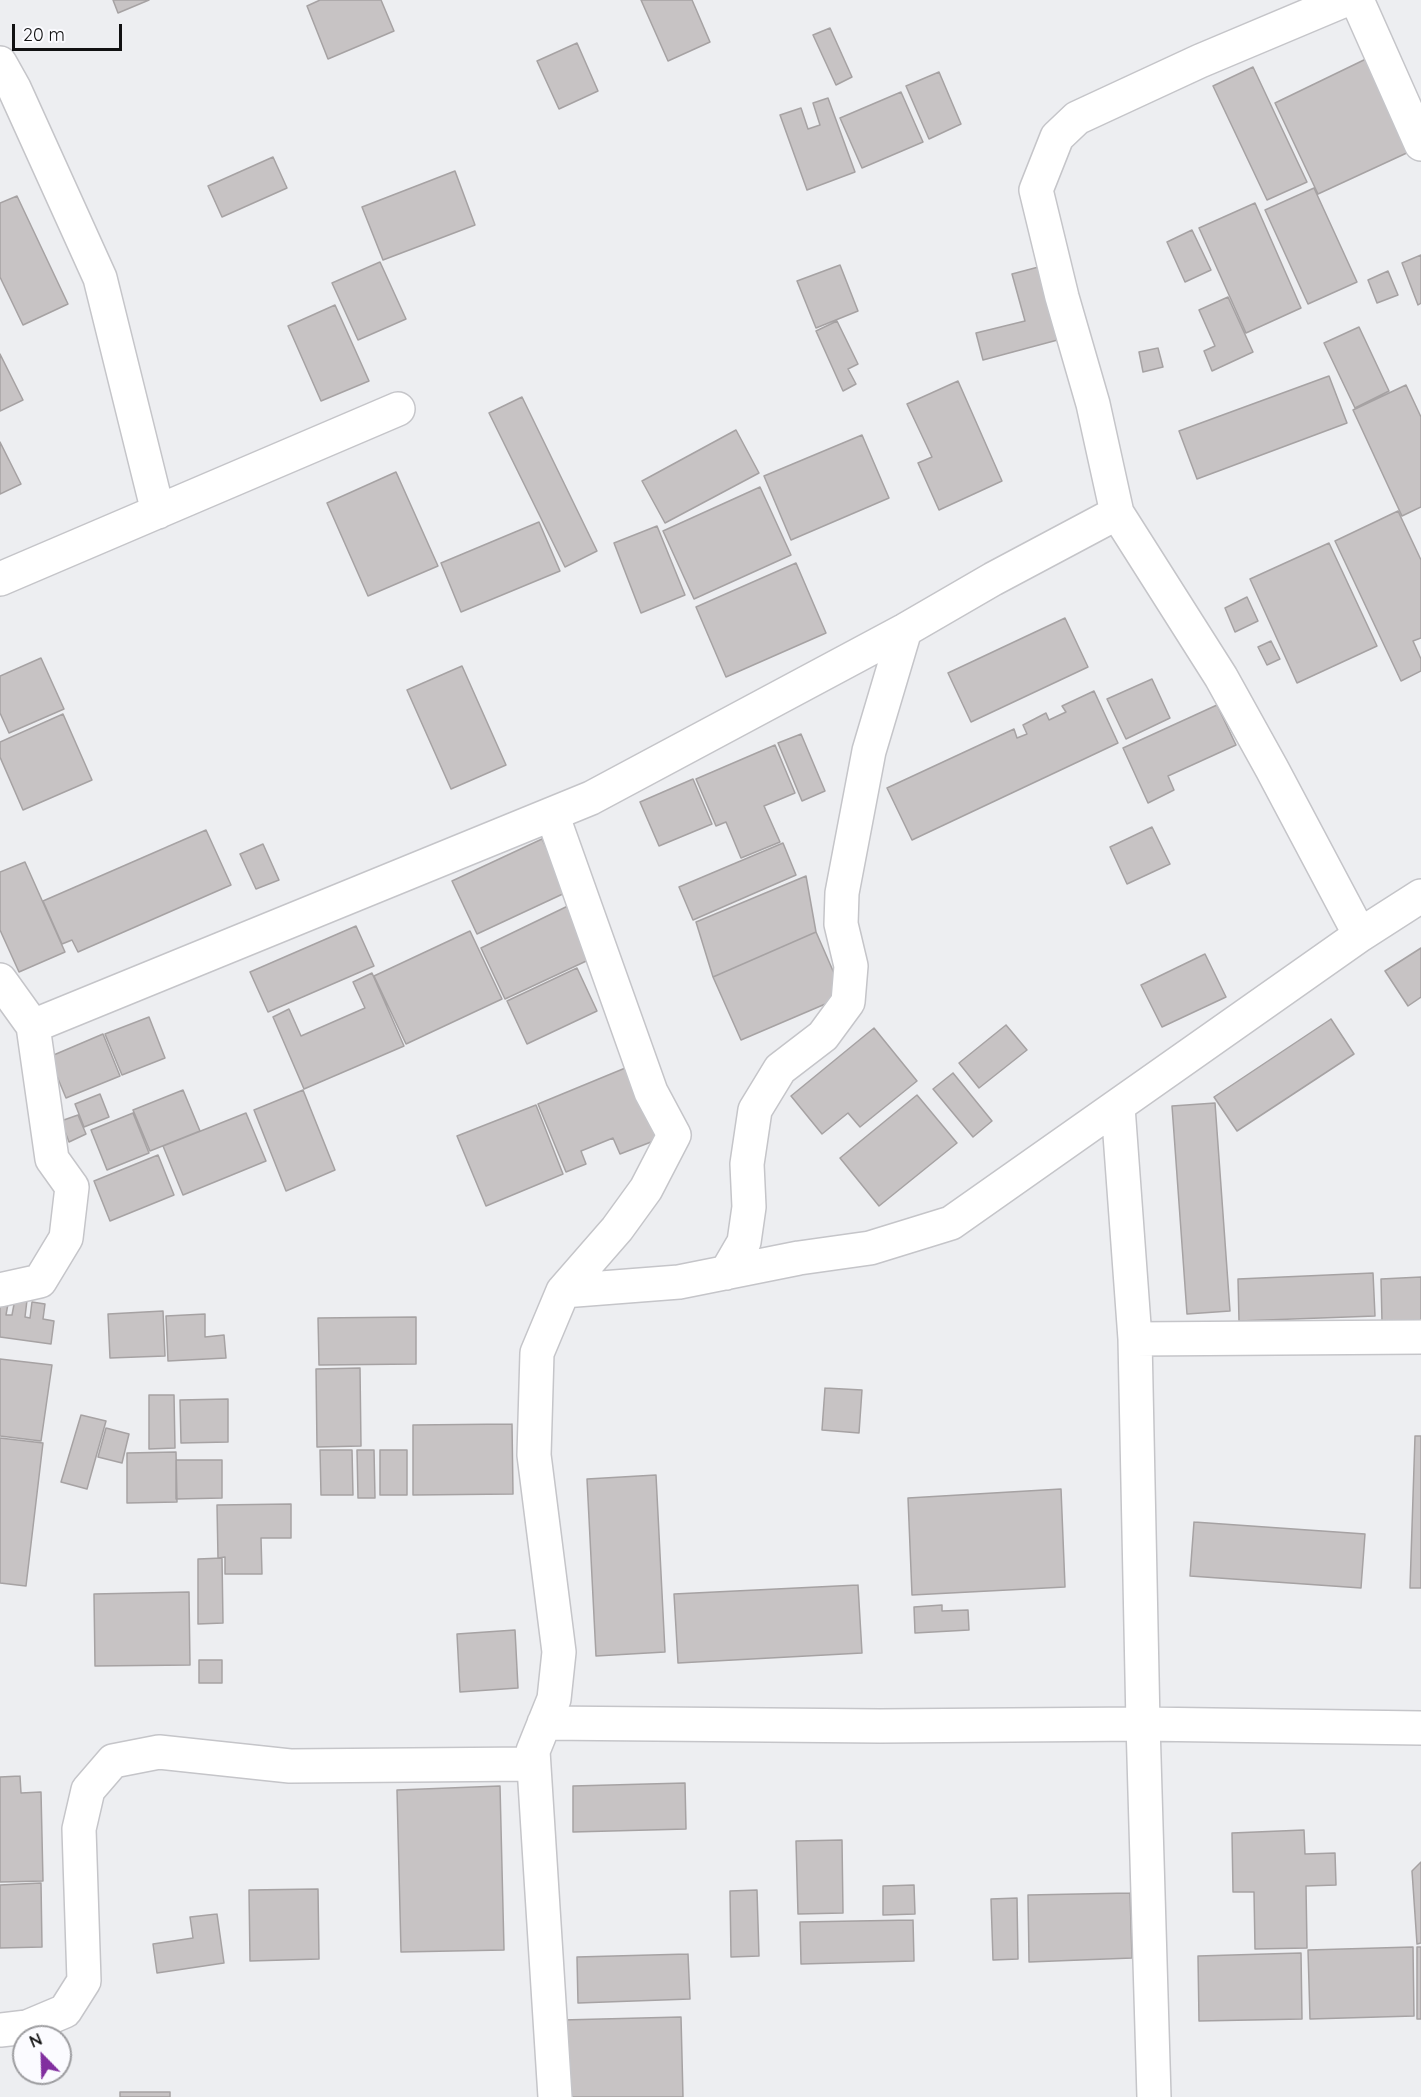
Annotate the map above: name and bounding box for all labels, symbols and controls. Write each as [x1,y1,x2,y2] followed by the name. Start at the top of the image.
[15,12,124,50] scale bar
[23,23,65,46] text: 20 m
[12,2025,72,2085] north arrow
[26,2029,45,2052] text: N

